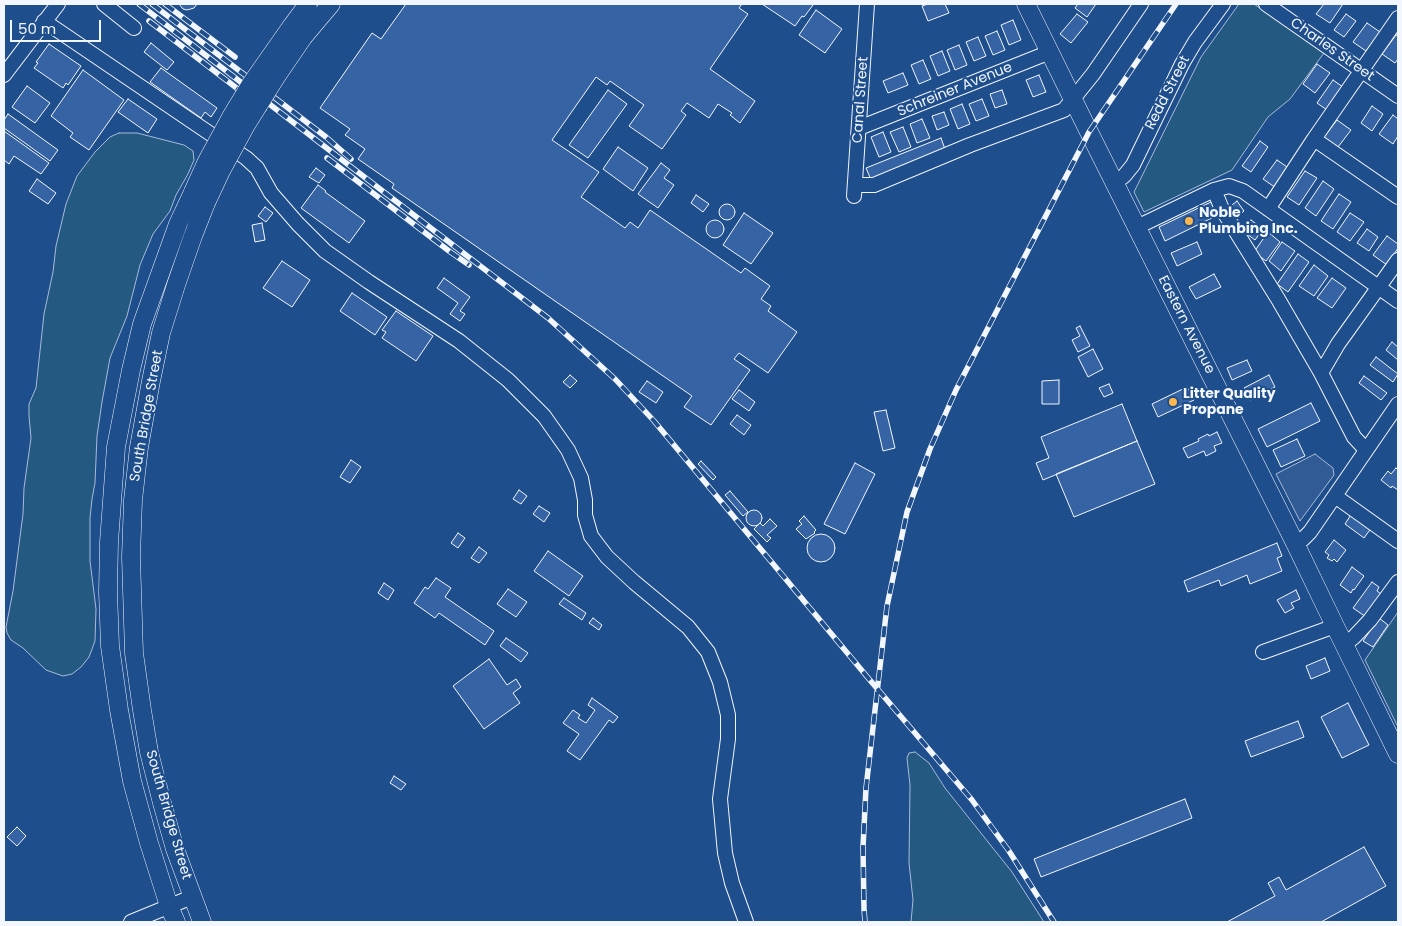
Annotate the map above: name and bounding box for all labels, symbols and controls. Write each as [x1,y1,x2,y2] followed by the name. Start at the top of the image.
[12,10,104,42] scale bar
[1287,15,1377,85] street label: Charles Street
[18,18,56,39] text: 50 m
[1142,53,1194,133] street label: Redd Street
[850,56,872,144] street label: Canal Street
[895,59,1015,121] street label: Schreiner Avenue
[1199,205,1298,238] place label: Noble Plumbing Inc.
[1183,215,1195,227] marker: Noble Plumbing Inc.
[1154,273,1218,377] street label: Eastern Avenue
[127,349,167,483] street label: South Bridge Street
[1183,386,1276,418] place label: Litter Quality Propane
[1167,396,1179,408] marker: Litter Quality Propane
[142,749,194,881] street label: South Bridge Street

